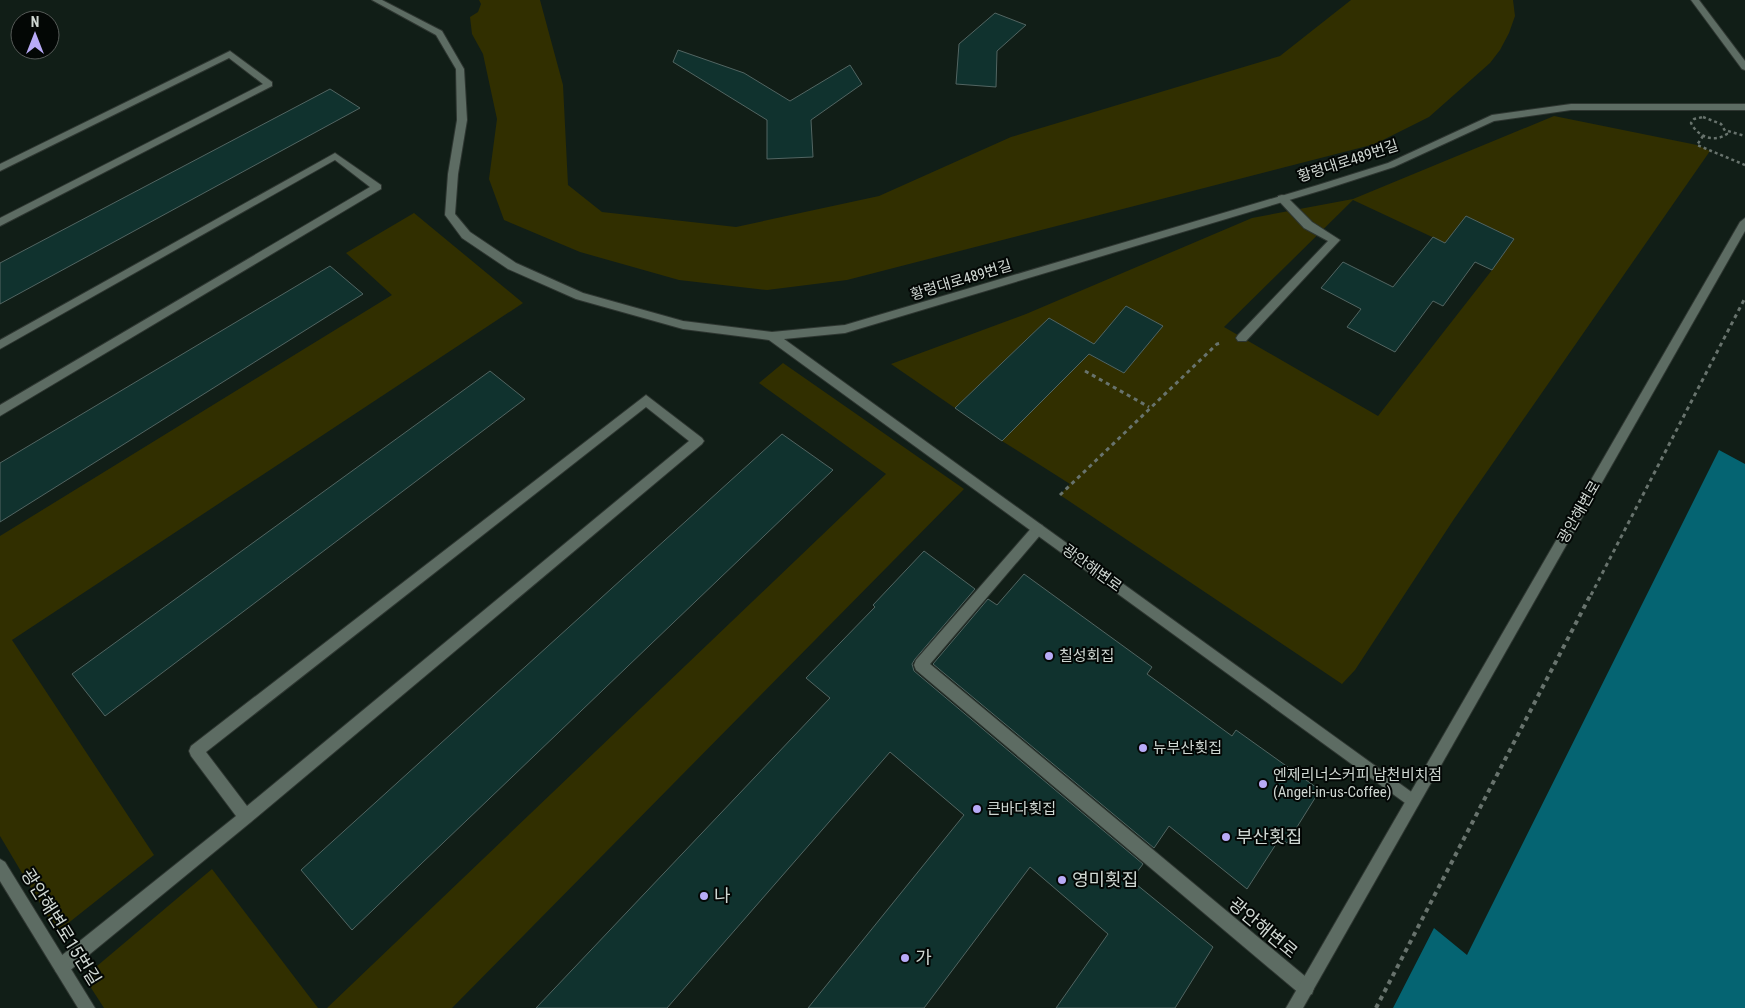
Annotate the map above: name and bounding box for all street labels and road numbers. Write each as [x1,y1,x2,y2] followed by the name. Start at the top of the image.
[1295,136,1401,186] street label: 황령대로489번길
[908,256,1014,304] street label: 황령대로489번길
[1554,478,1604,546] street label: 광안해변로
[1059,540,1125,596] street label: 광안해변로
[17,864,106,989] street label: 광안해변로15번길
[1225,893,1302,962] street label: 광안해변로

